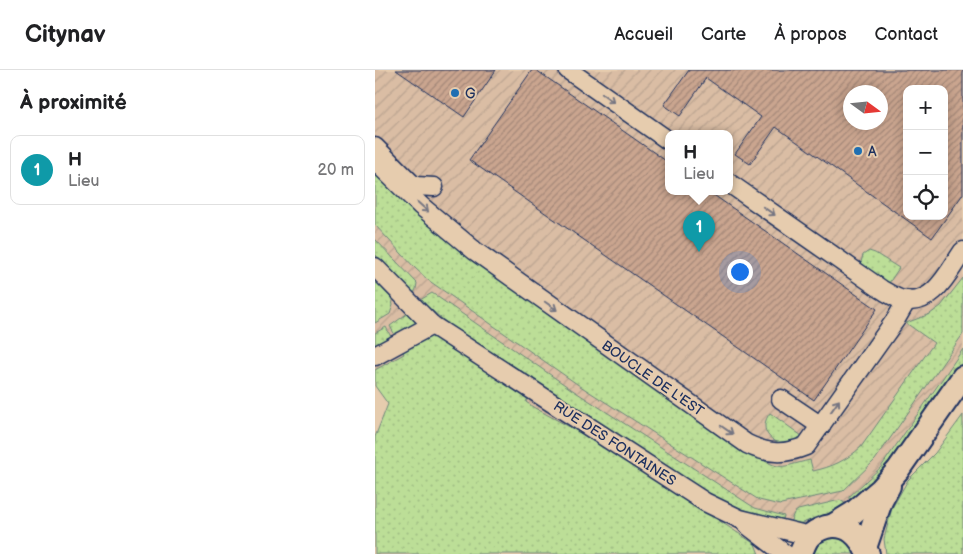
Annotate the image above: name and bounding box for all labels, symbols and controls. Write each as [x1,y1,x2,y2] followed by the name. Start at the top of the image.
[25,20,106,49] text: Citynav
[614,24,673,45] text: Accueil
[701,24,746,45] text: Carte
[774,24,847,45] text: À propos
[875,24,938,45] text: Contact
[465,85,476,102] place label: G
[843,85,888,130] north arrow
[903,85,948,220] map controls
[903,85,948,130] button: +
[449,87,461,99] marker: G
[20,90,127,115] text: À proximité
[601,93,615,103] one-way arrow
[665,130,733,195] popup
[903,130,948,175] button: −
[683,142,697,165] text: H
[868,143,877,160] place label: A
[852,145,864,157] marker: A
[68,149,82,172] text: H
[34,161,40,180] text: 1
[318,161,354,180] text: 20 m
[683,165,715,184] text: Lieu
[68,172,99,191] text: Lieu
[903,175,948,220] button: locate
[416,201,429,213] one-way arrow
[762,206,776,216] one-way arrow
[683,211,715,252] pin: 1
[727,259,753,285] your location
[544,301,558,311] one-way arrow
[598,337,707,420] street label: BOUCLE DE L'EST
[550,397,679,489] street label: RUE DES FONTAINES
[830,400,840,414] one-way arrow
[720,425,734,435] one-way arrow

